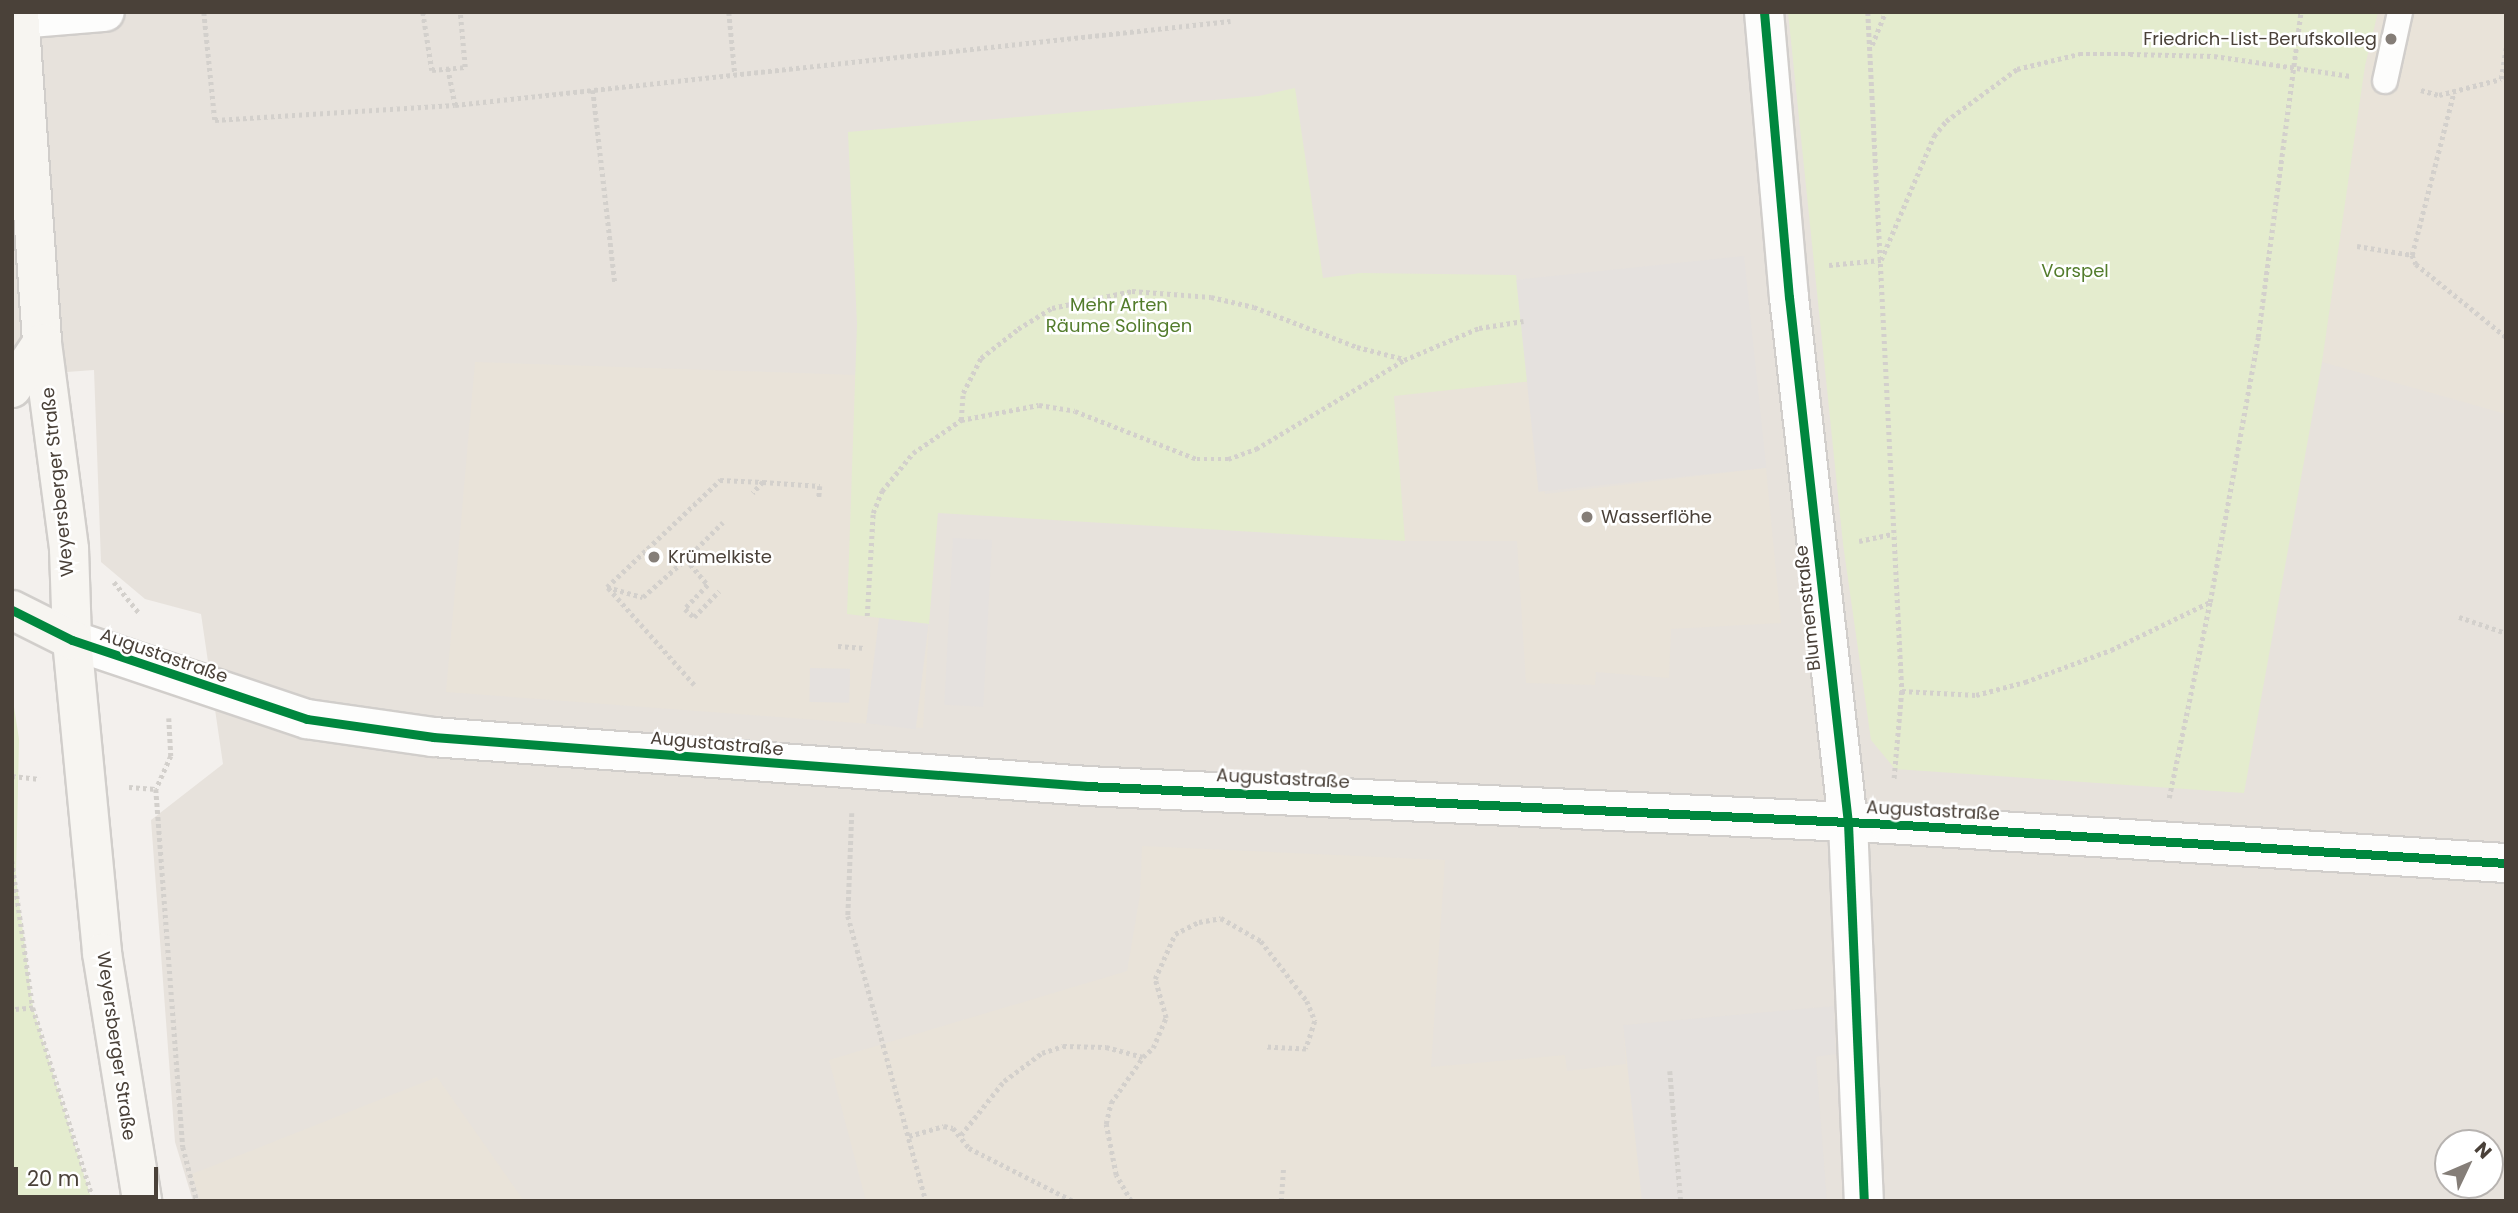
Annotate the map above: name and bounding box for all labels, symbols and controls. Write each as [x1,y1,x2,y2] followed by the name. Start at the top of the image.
[2143,28,2377,50] place label: Friedrich-List-Berufskolleg
[2383,31,2399,47] marker: Friedrich-List-Berufskolleg
[2041,260,2109,282] park label: Vorspel
[1046,295,1192,338] park label: Mehr Arten Räume Solingen
[37,386,79,578] street label: Weyersberger Straße
[1601,506,1712,528] place label: Wasserflöhe
[1579,509,1595,525] marker: Wasserflöhe
[1791,544,1825,672] street label: Blumenstraße
[668,546,772,568] place label: Krümelkiste
[646,549,662,565] marker: Krümelkiste
[97,624,231,688] street label: Augustastraße
[649,727,785,761] street label: Augustastraße
[1216,765,1350,793] street label: Augustastraße
[1866,797,2000,825] street label: Augustastraße
[92,950,140,1142] street label: Weyersberger Straße
[2434,1129,2504,1199] north arrow
[2468,1136,2498,1165] text: N
[18,1154,161,1198] scale bar
[27,1164,80,1193] text: 20 m

